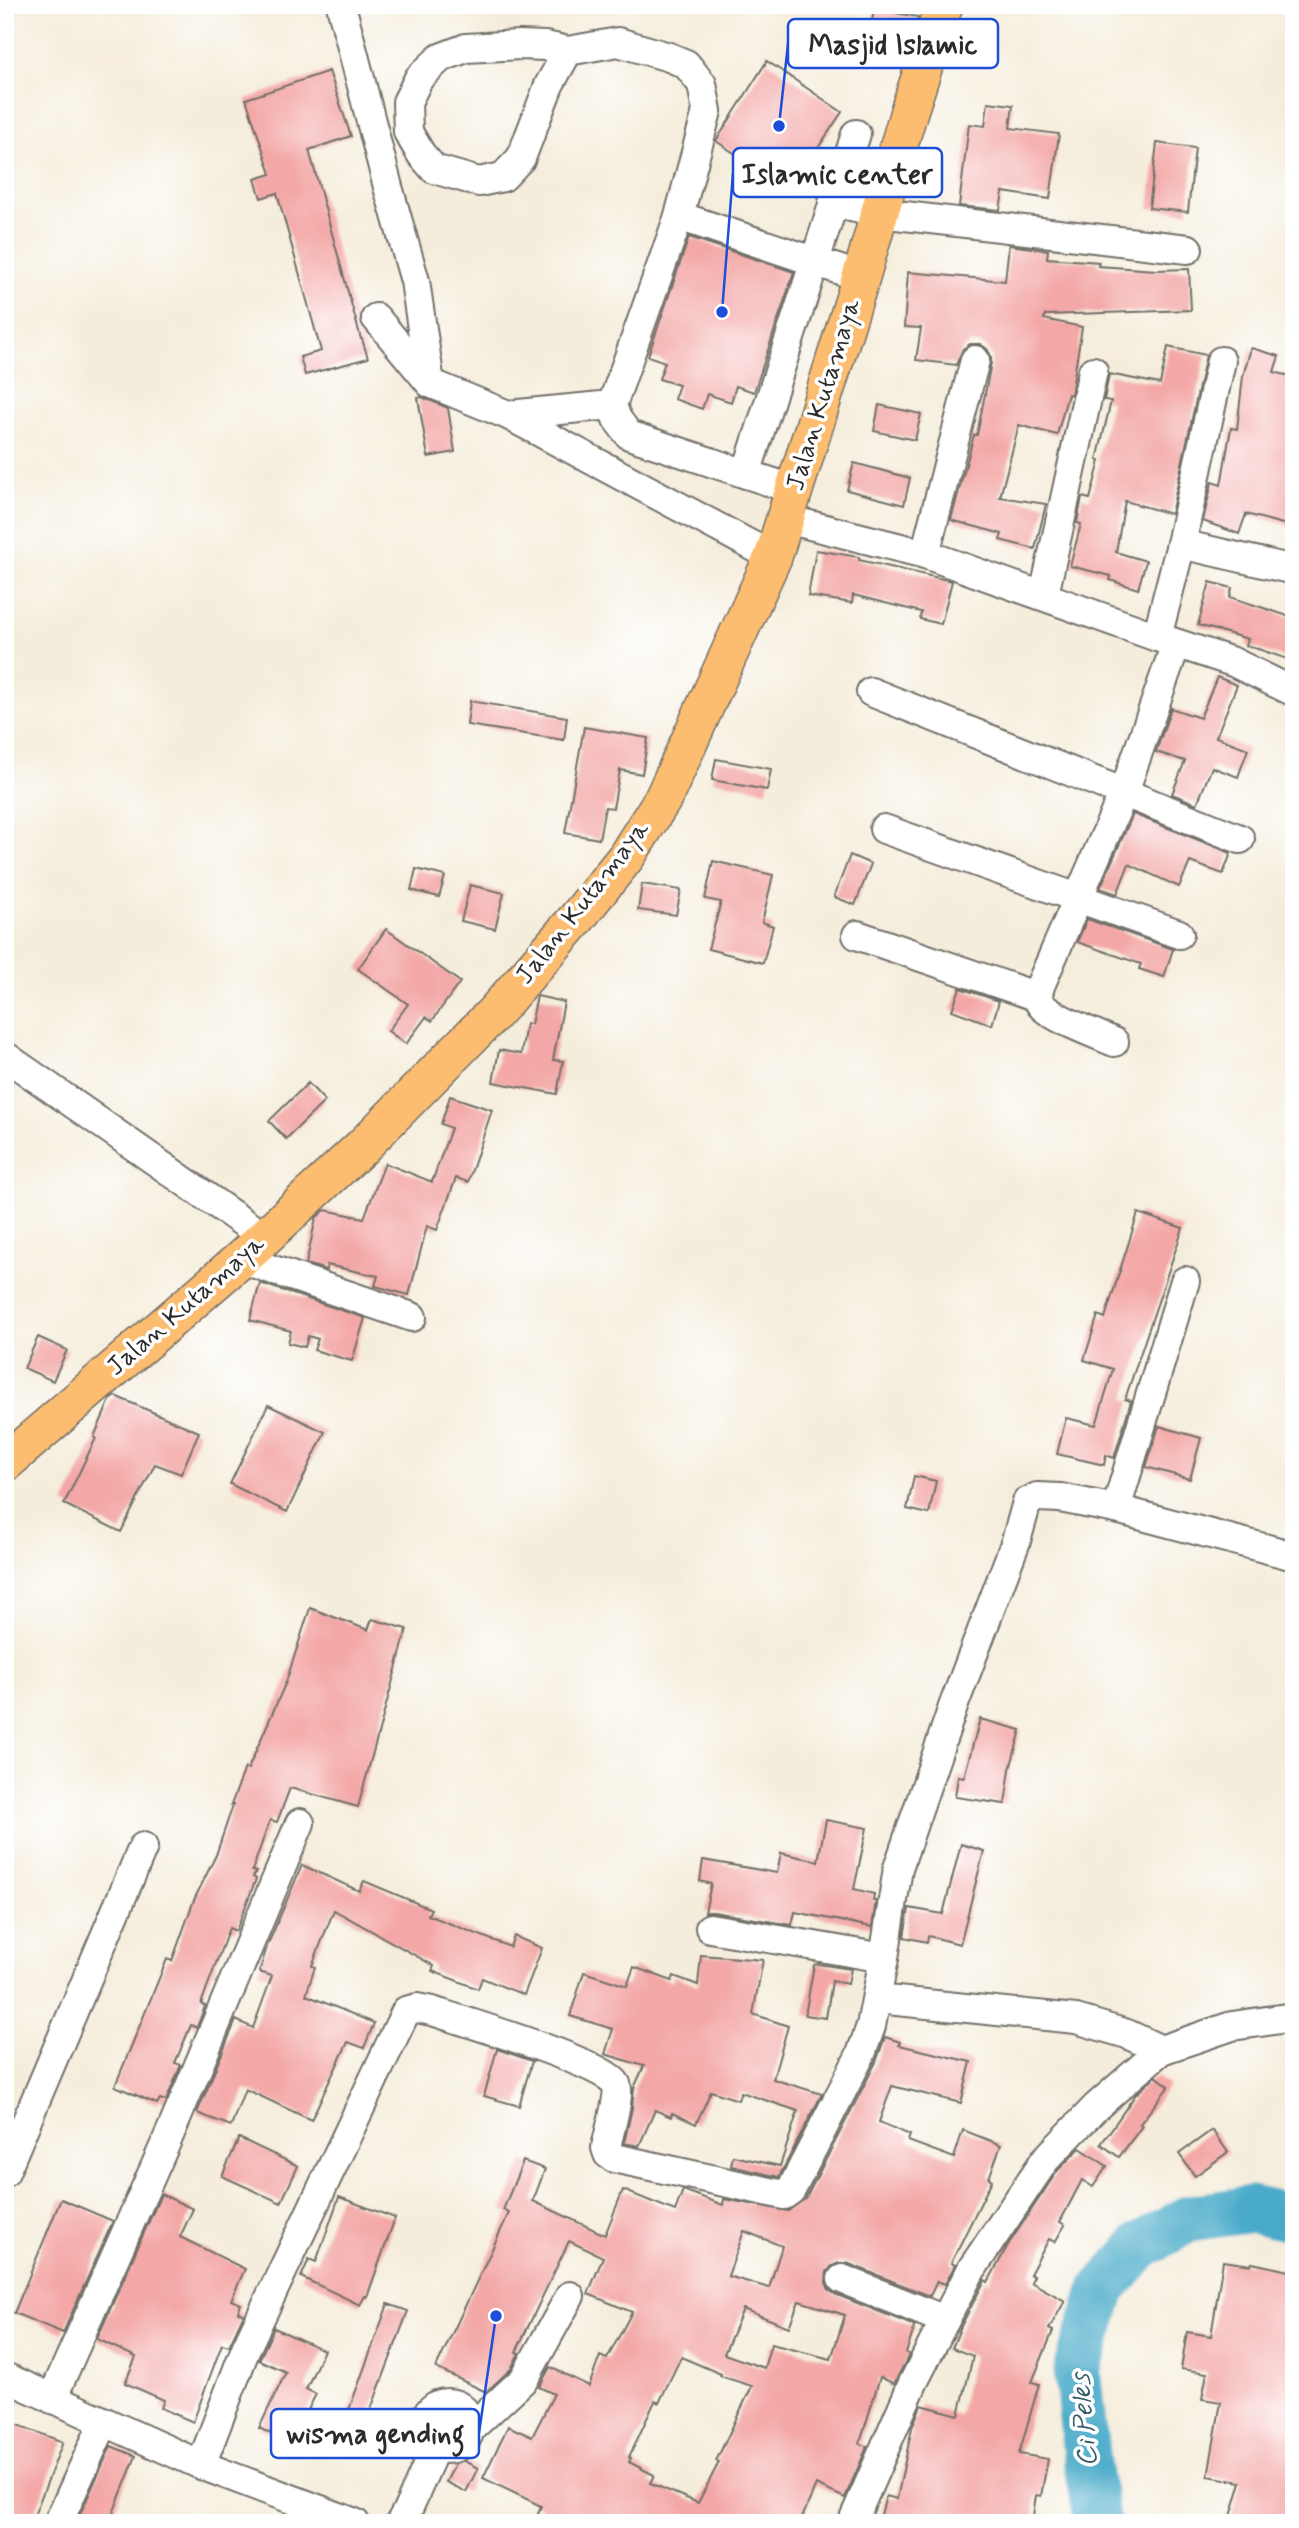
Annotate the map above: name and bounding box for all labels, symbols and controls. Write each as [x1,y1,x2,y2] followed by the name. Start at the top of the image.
[788,19,998,68] callout: Masjid Islamic
[809,28,978,65] text: Masjid Islamic
[733,148,942,197] callout: Islamic center
[741,157,934,194] text: Islamic center
[779,295,869,495] street label: Jalan Kutamaya
[508,814,658,992] street label: Jalan Kutamaya
[100,1228,272,1384] street label: Jalan Kutamaya
[1062,2369,1108,2468] water label: Ci Peles
[271,2409,479,2458] callout: wisma gending
[285,2417,465,2457] text: wisma gending

